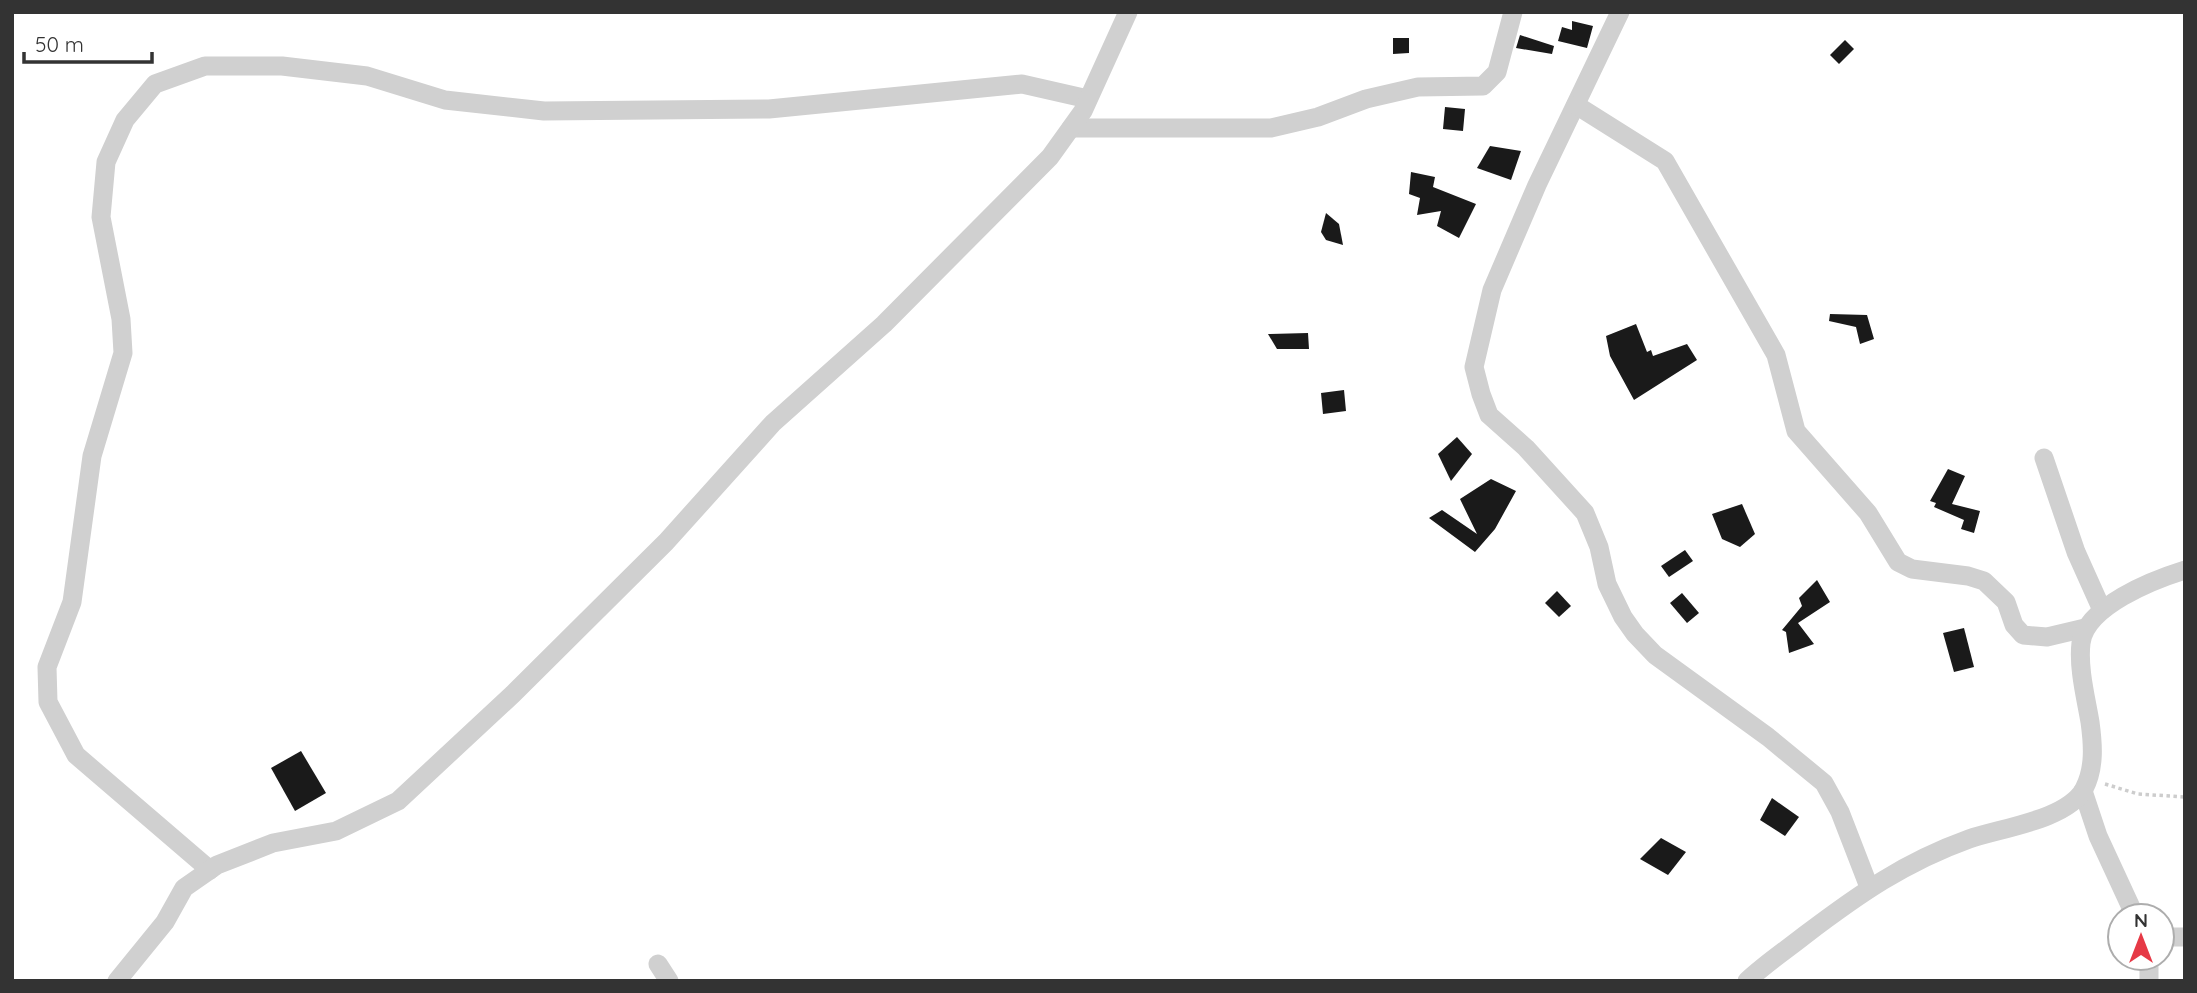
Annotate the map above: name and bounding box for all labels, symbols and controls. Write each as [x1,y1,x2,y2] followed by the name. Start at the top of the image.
[24,21,152,65] scale bar
[35,31,84,57] text: 50 m
[2106,902,2176,972] north arrow
[2134,908,2148,932] text: N

